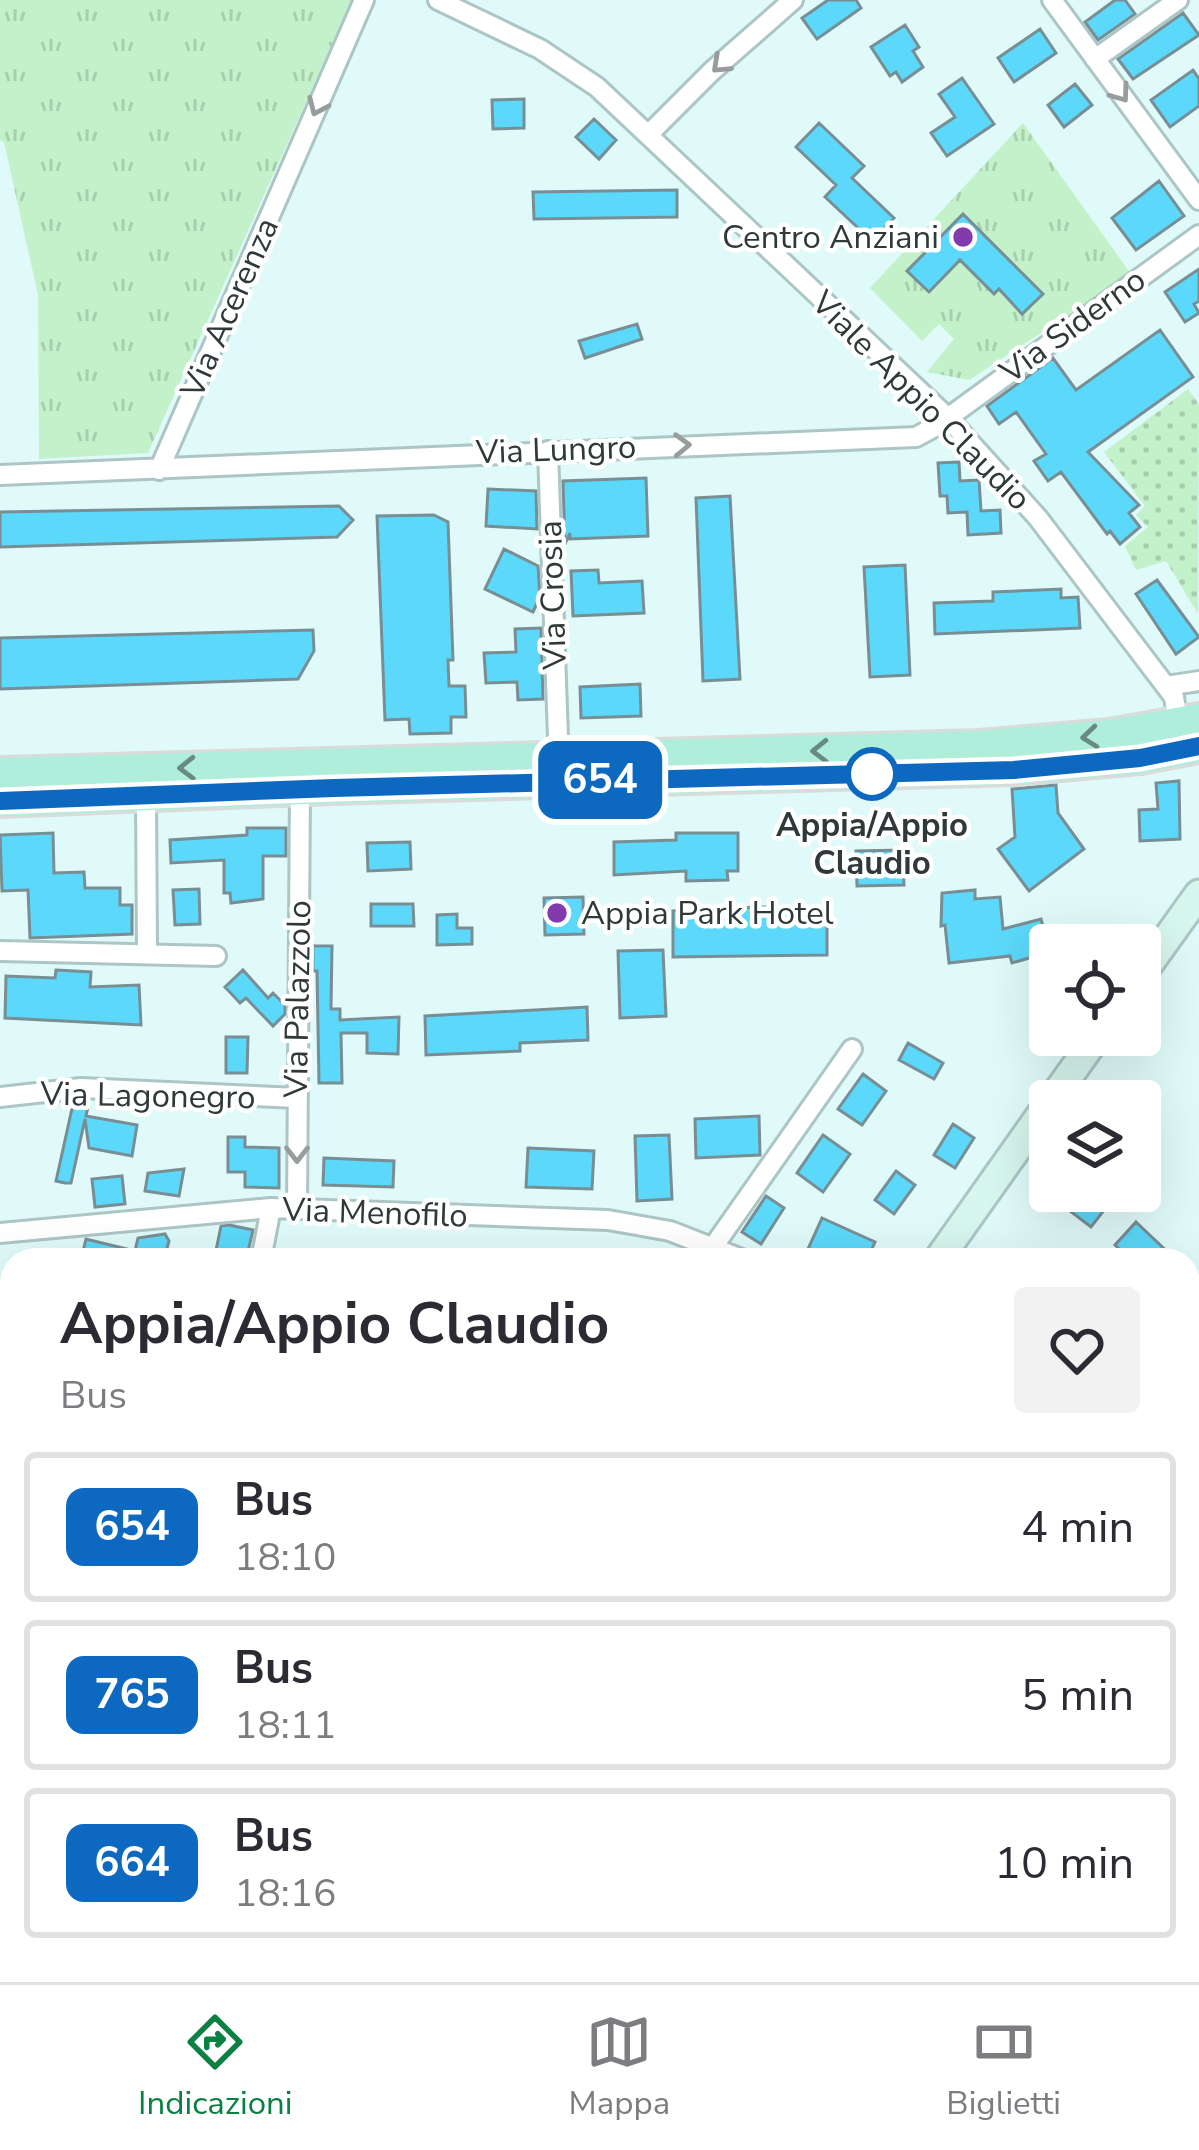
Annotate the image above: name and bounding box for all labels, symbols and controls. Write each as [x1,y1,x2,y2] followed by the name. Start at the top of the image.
[712,50,733,72] one-way arrow
[1107,81,1129,102] one-way arrow
[308,95,332,116] one-way arrow
[170,211,290,406] street label: Via Acerenza
[722,215,939,260] place label: Centro Anziani
[950,224,976,250] marker: Centro Anziani
[990,258,1155,395] street label: Via Siderno
[801,281,1041,521] street label: Viale Appio Claudio
[474,425,637,475] street label: Via Lungro
[673,432,692,458] one-way arrow
[528,519,578,672] street label: Via Crosia
[1080,724,1099,749] one-way arrow
[810,737,829,763] one-way arrow
[531,741,669,819] line badge: 654
[847,749,897,799] marker: Appia/Appio Claudio
[562,751,638,808] text: 654
[177,755,196,781] one-way arrow
[776,803,968,886] place label: Appia/Appio Claudio
[581,891,834,936] place label: Appia Park Hotel
[274,900,322,1099] street label: Via Palazzolo
[544,900,570,926] marker: Appia Park Hotel
[1029,924,1161,1212] map controls
[1029,924,1161,1056] button: locate
[39,1072,256,1120] street label: Via Lagonegro
[1029,1080,1161,1212] button: layers
[284,1146,310,1164] one-way arrow
[281,1187,468,1239] street label: Via Menofilo
[60,1285,609,1363] text: Appia/Appio Claudio
[1014,1287,1140,1413] button: heart
[60,1369,127,1422] text: Bus
[234,1470,313,1531] text: Bus
[1021,1497,1134,1558] text: 4 min
[94,1498,170,1555] text: 654
[234,1531,337,1584] text: 18:10
[234,1638,313,1699] text: Bus
[1021,1665,1134,1726] text: 5 min
[94,1666,170,1723] text: 765
[234,1699,337,1752] text: 18:11
[234,1806,313,1867] text: Bus
[994,1833,1134,1894] text: 10 min
[94,1834,170,1891] text: 664
[234,1867,337,1920] text: 18:16
[138,2009,292,2126] tab: Indicazioni
[569,2009,670,2126] tab: Mappa
[946,2009,1061,2126] tab: Biglietti

